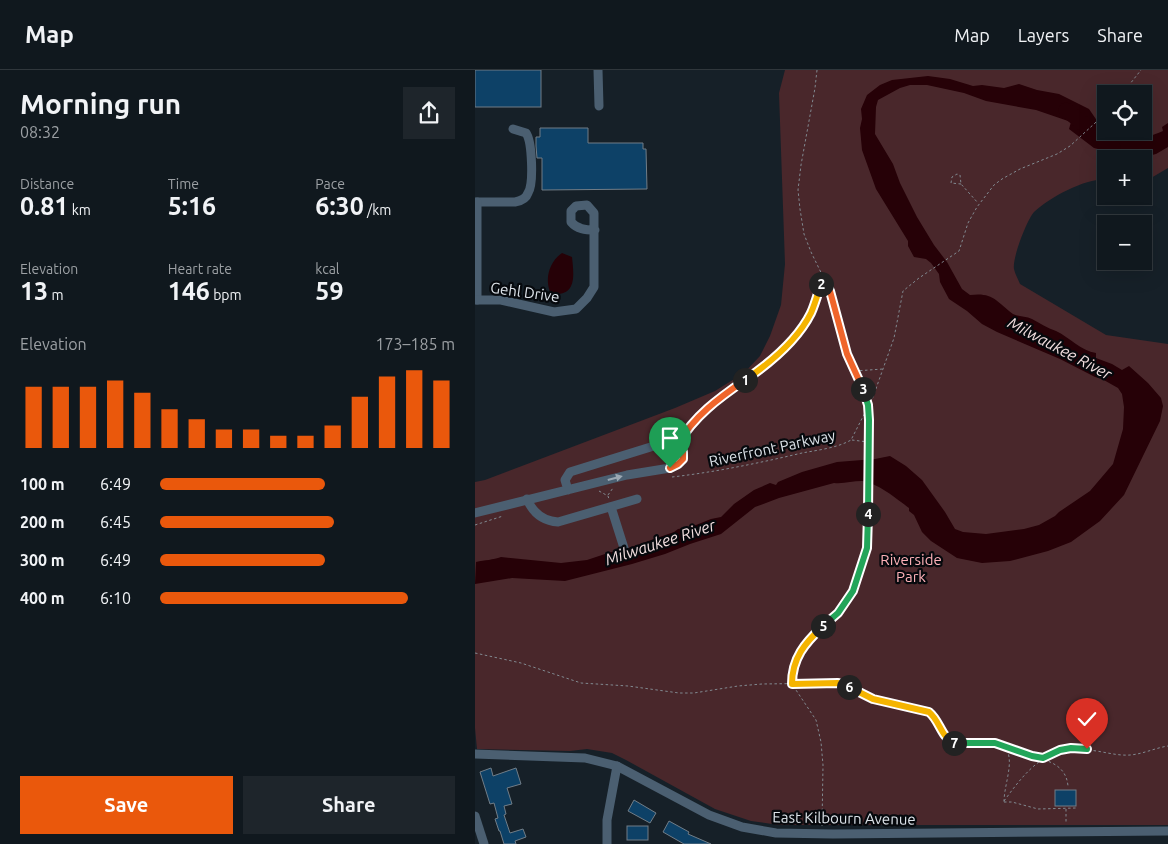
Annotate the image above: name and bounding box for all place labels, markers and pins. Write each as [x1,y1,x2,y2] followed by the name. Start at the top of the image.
[809,272,833,296] pin: 2
[733,368,757,392] pin: 1
[851,376,875,402] pin: 3
[649,417,691,468] pin
[855,502,881,526] pin: 4
[811,614,835,638] pin: 5
[837,674,861,700] pin: 6
[1066,698,1108,749] pin
[941,730,967,756] pin: 7

